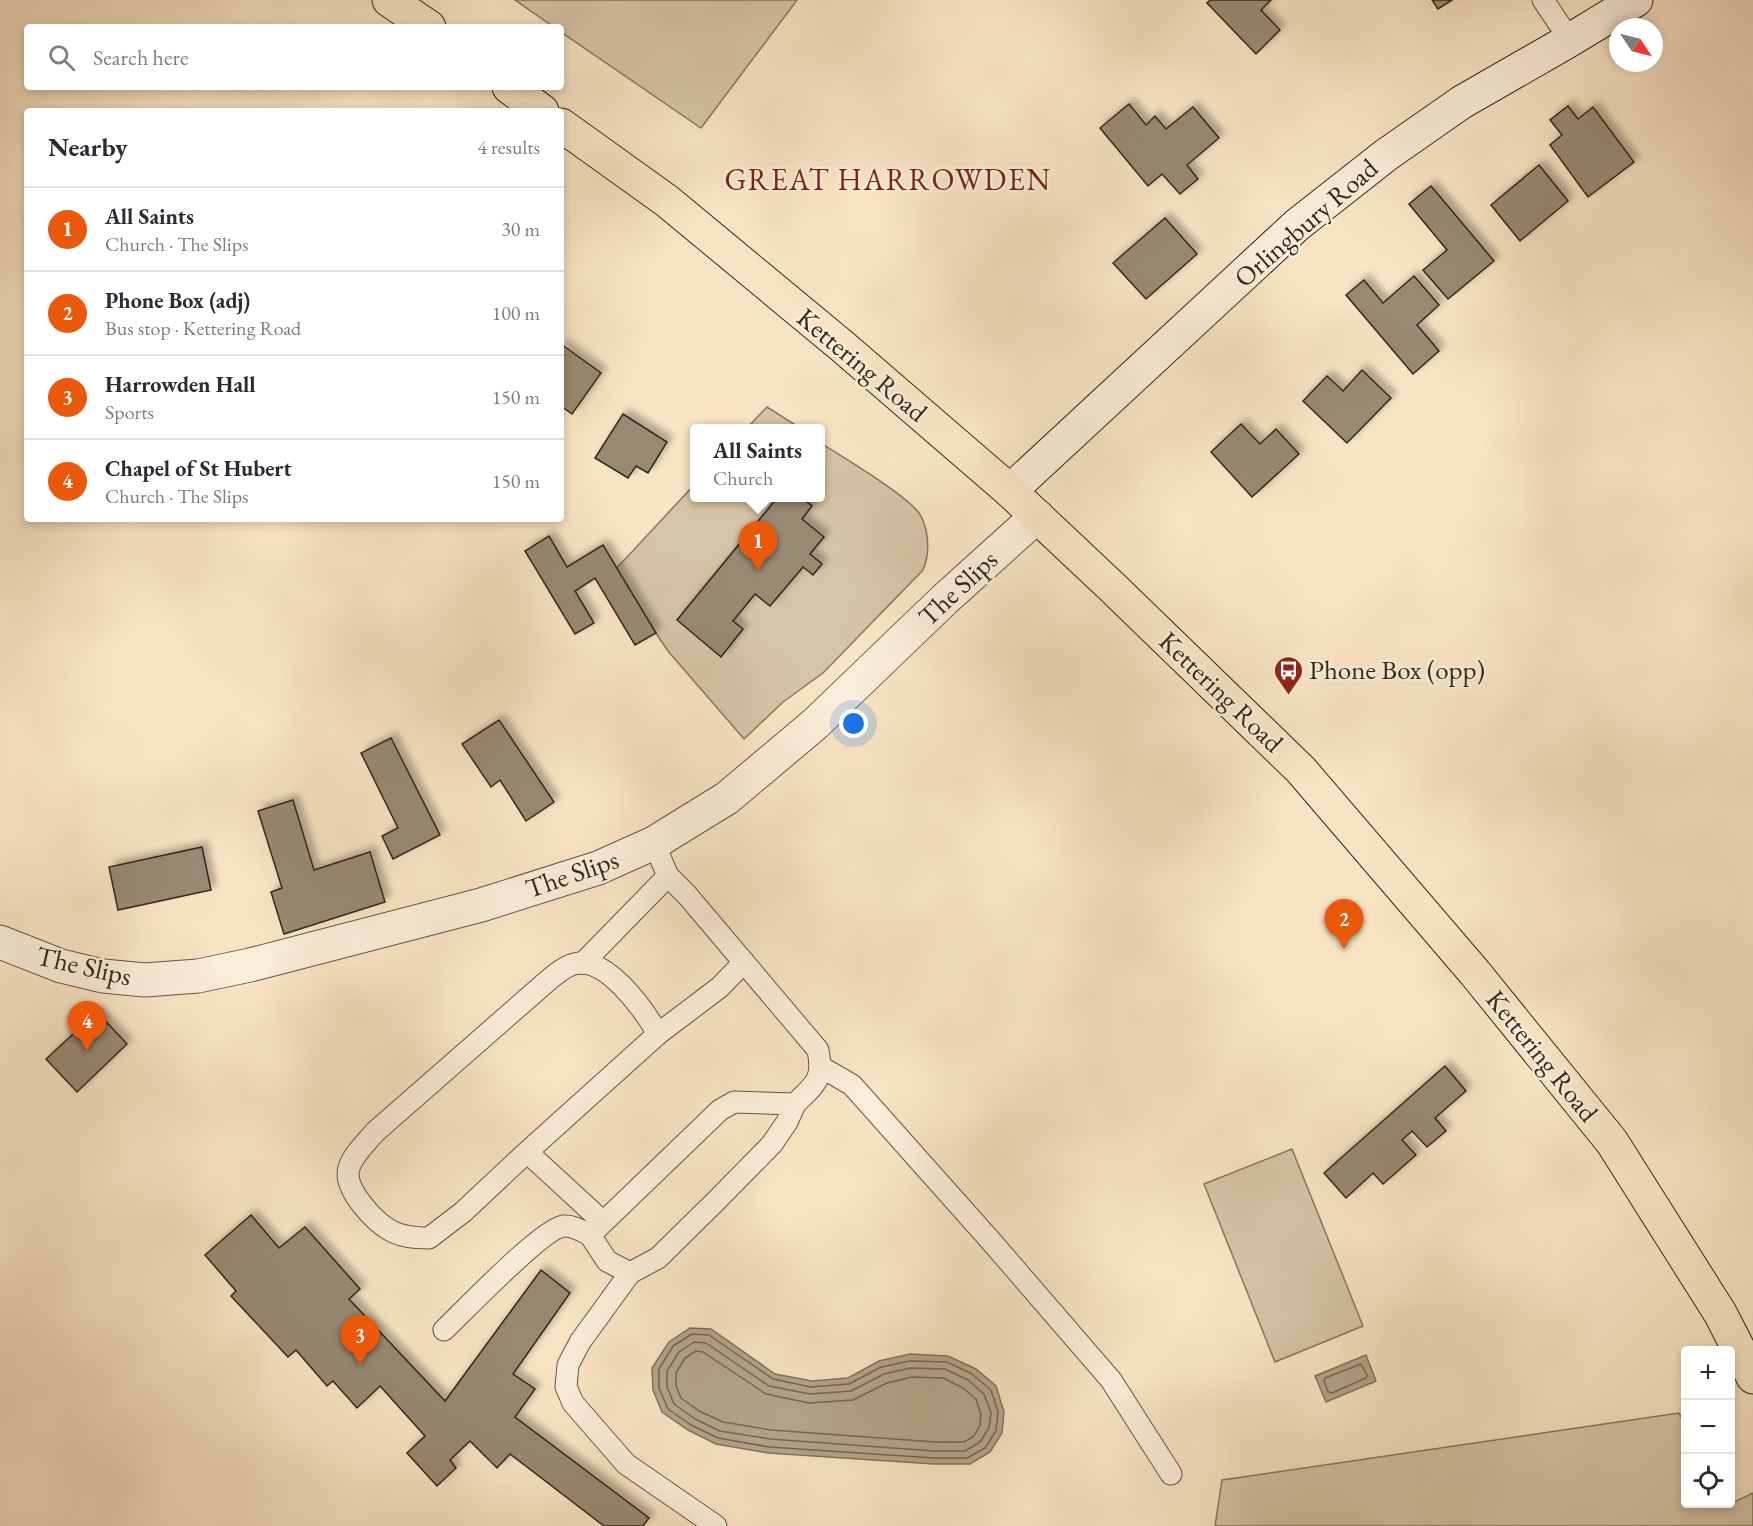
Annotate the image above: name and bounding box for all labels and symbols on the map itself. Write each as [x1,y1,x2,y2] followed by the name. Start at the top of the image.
[1609,18,1663,72] north arrow
[1226,150,1385,295] street label: Orlingbury Road
[724,160,1052,199] district label: GREAT HARROWDEN
[790,300,935,430] street label: Kettering Road
[738,522,777,571] pin: 1
[911,542,1005,633] street label: The Slips
[1152,623,1291,760] street label: Kettering Road
[1309,652,1485,687] place label: Phone Box (opp)
[1272,654,1304,696] bus stop icon: Phone Box (opp)
[839,709,868,738] your location
[521,841,623,906] street label: The Slips
[1324,900,1364,949] pin: 2
[33,938,135,993] street label: The Slips
[1478,983,1607,1129] street label: Kettering Road
[68,1002,106,1051] pin: 4
[340,1316,380,1365] pin: 3

